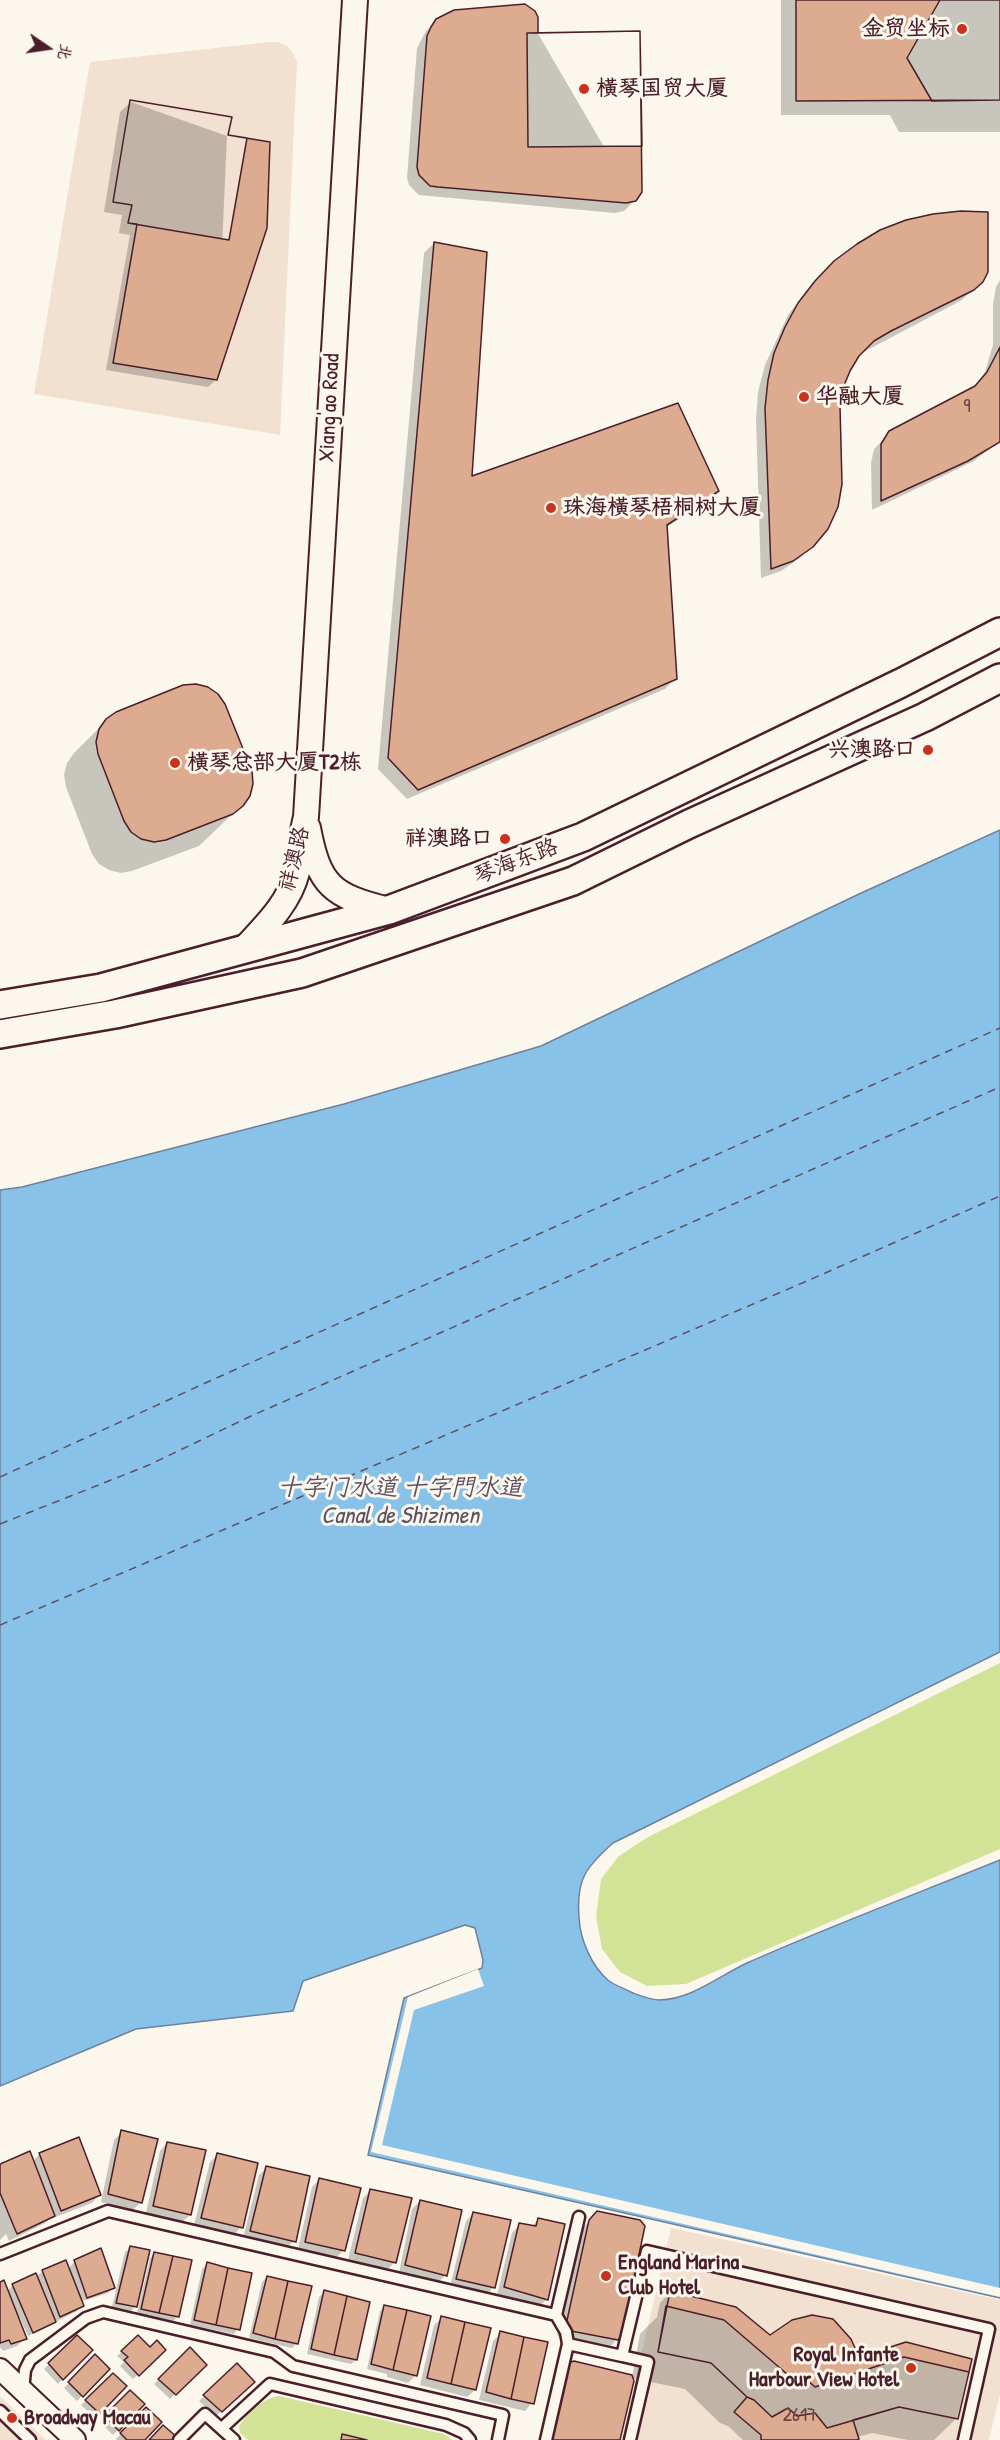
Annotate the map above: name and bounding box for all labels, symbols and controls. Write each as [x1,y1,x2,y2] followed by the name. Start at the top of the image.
[862,16,950,42] place label: 金贸坐标
[18,18,78,78] north arrow
[955,22,969,36] marker: 金贸坐标
[53,42,78,62] text: 北
[596,76,728,102] place label: 横琴国贸大厦
[577,82,591,96] marker: 横琴国贸大厦
[314,353,346,463] street label: Xiang'ao Road
[816,384,904,410] place label: 华融大厦
[797,390,811,404] marker: 华融大厦
[963,395,971,419] house number: 9
[563,495,761,521] place label: 珠海横琴梧桐树大厦
[544,501,558,515] marker: 珠海横琴梧桐树大厦
[828,737,916,763] place label: 兴澳路口
[921,743,935,757] marker: 兴澳路口
[187,750,362,776] place label: 横琴总部大厦T2栋
[168,756,182,770] marker: 横琴总部大厦T2栋
[274,824,316,894] street label: 祥澳路
[405,826,493,852] place label: 祥澳路口
[498,832,512,846] marker: 祥澳路口
[470,834,562,890] street label: 琴海东路
[277,1475,523,1531] water label: 十字门水道 十字門水道 Canal de Shizimen
[618,2250,739,2302] place label: England Marina Club Hotel
[599,2269,613,2283] marker: England Marina Club Hotel
[749,2342,899,2394] place label: Royal Infante Harbour View Hotel
[904,2361,918,2375] marker: Royal Infante Harbour View Hotel
[783,2404,817,2428] house number: 2617
[24,2405,151,2431] place label: Broadway Macau
[5,2411,19,2425] marker: Broadway Macau

